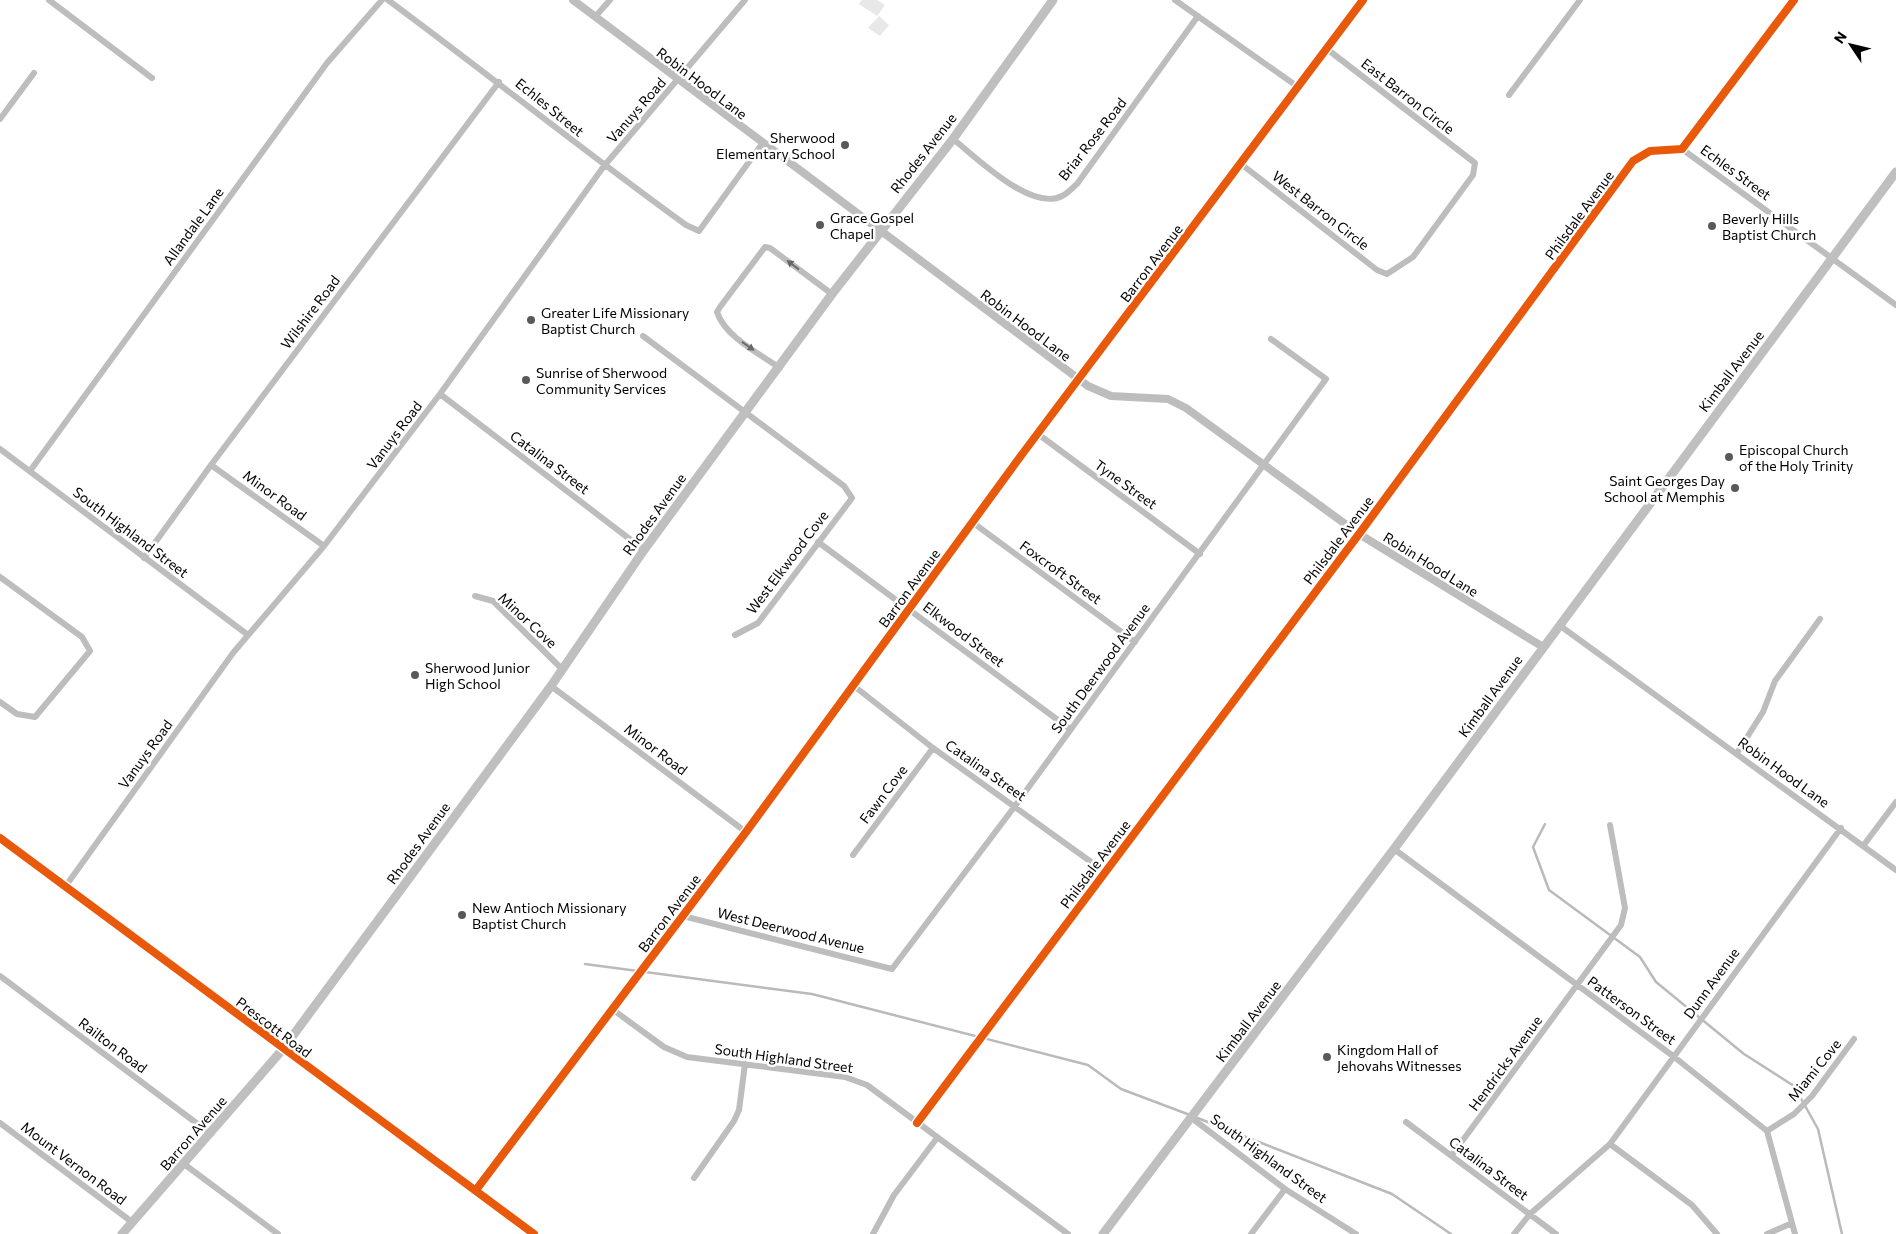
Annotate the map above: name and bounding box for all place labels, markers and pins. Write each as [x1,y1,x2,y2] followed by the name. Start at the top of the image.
[716,129,835,162] place label: Sherwood Elementary School
[839,139,851,151] marker: Sherwood Elementary School
[830,209,914,242] place label: Grace Gospel Chapel
[1722,210,1816,243] place label: Beverly Hills Baptist Church
[814,219,826,231] marker: Grace Gospel Chapel
[1706,220,1718,232] marker: Beverly Hills Baptist Church
[541,304,689,337] place label: Greater Life Missionary Baptist Church
[525,314,537,326] marker: Greater Life Missionary Baptist Church
[536,364,667,397] place label: Sunrise of Sherwood Community Services
[520,374,532,386] marker: Sunrise of Sherwood Community Services
[1739,441,1853,474] place label: Episcopal Church of the Holy Trinity
[1723,451,1735,463] marker: Episcopal Church of the Holy Trinity
[1604,472,1725,505] place label: Saint Georges Day School at Memphis
[1729,482,1741,494] marker: Saint Georges Day School at Memphis
[425,659,531,692] place label: Sherwood Junior High School
[409,669,421,681] marker: Sherwood Junior High School
[472,899,627,932] place label: New Antioch Missionary Baptist Church
[456,909,468,921] marker: New Antioch Missionary Baptist Church
[1337,1041,1462,1074] place label: Kingdom Hall of Jehovahs Witnesses
[1321,1051,1333,1063] marker: Kingdom Hall of Jehovahs Witnesses

